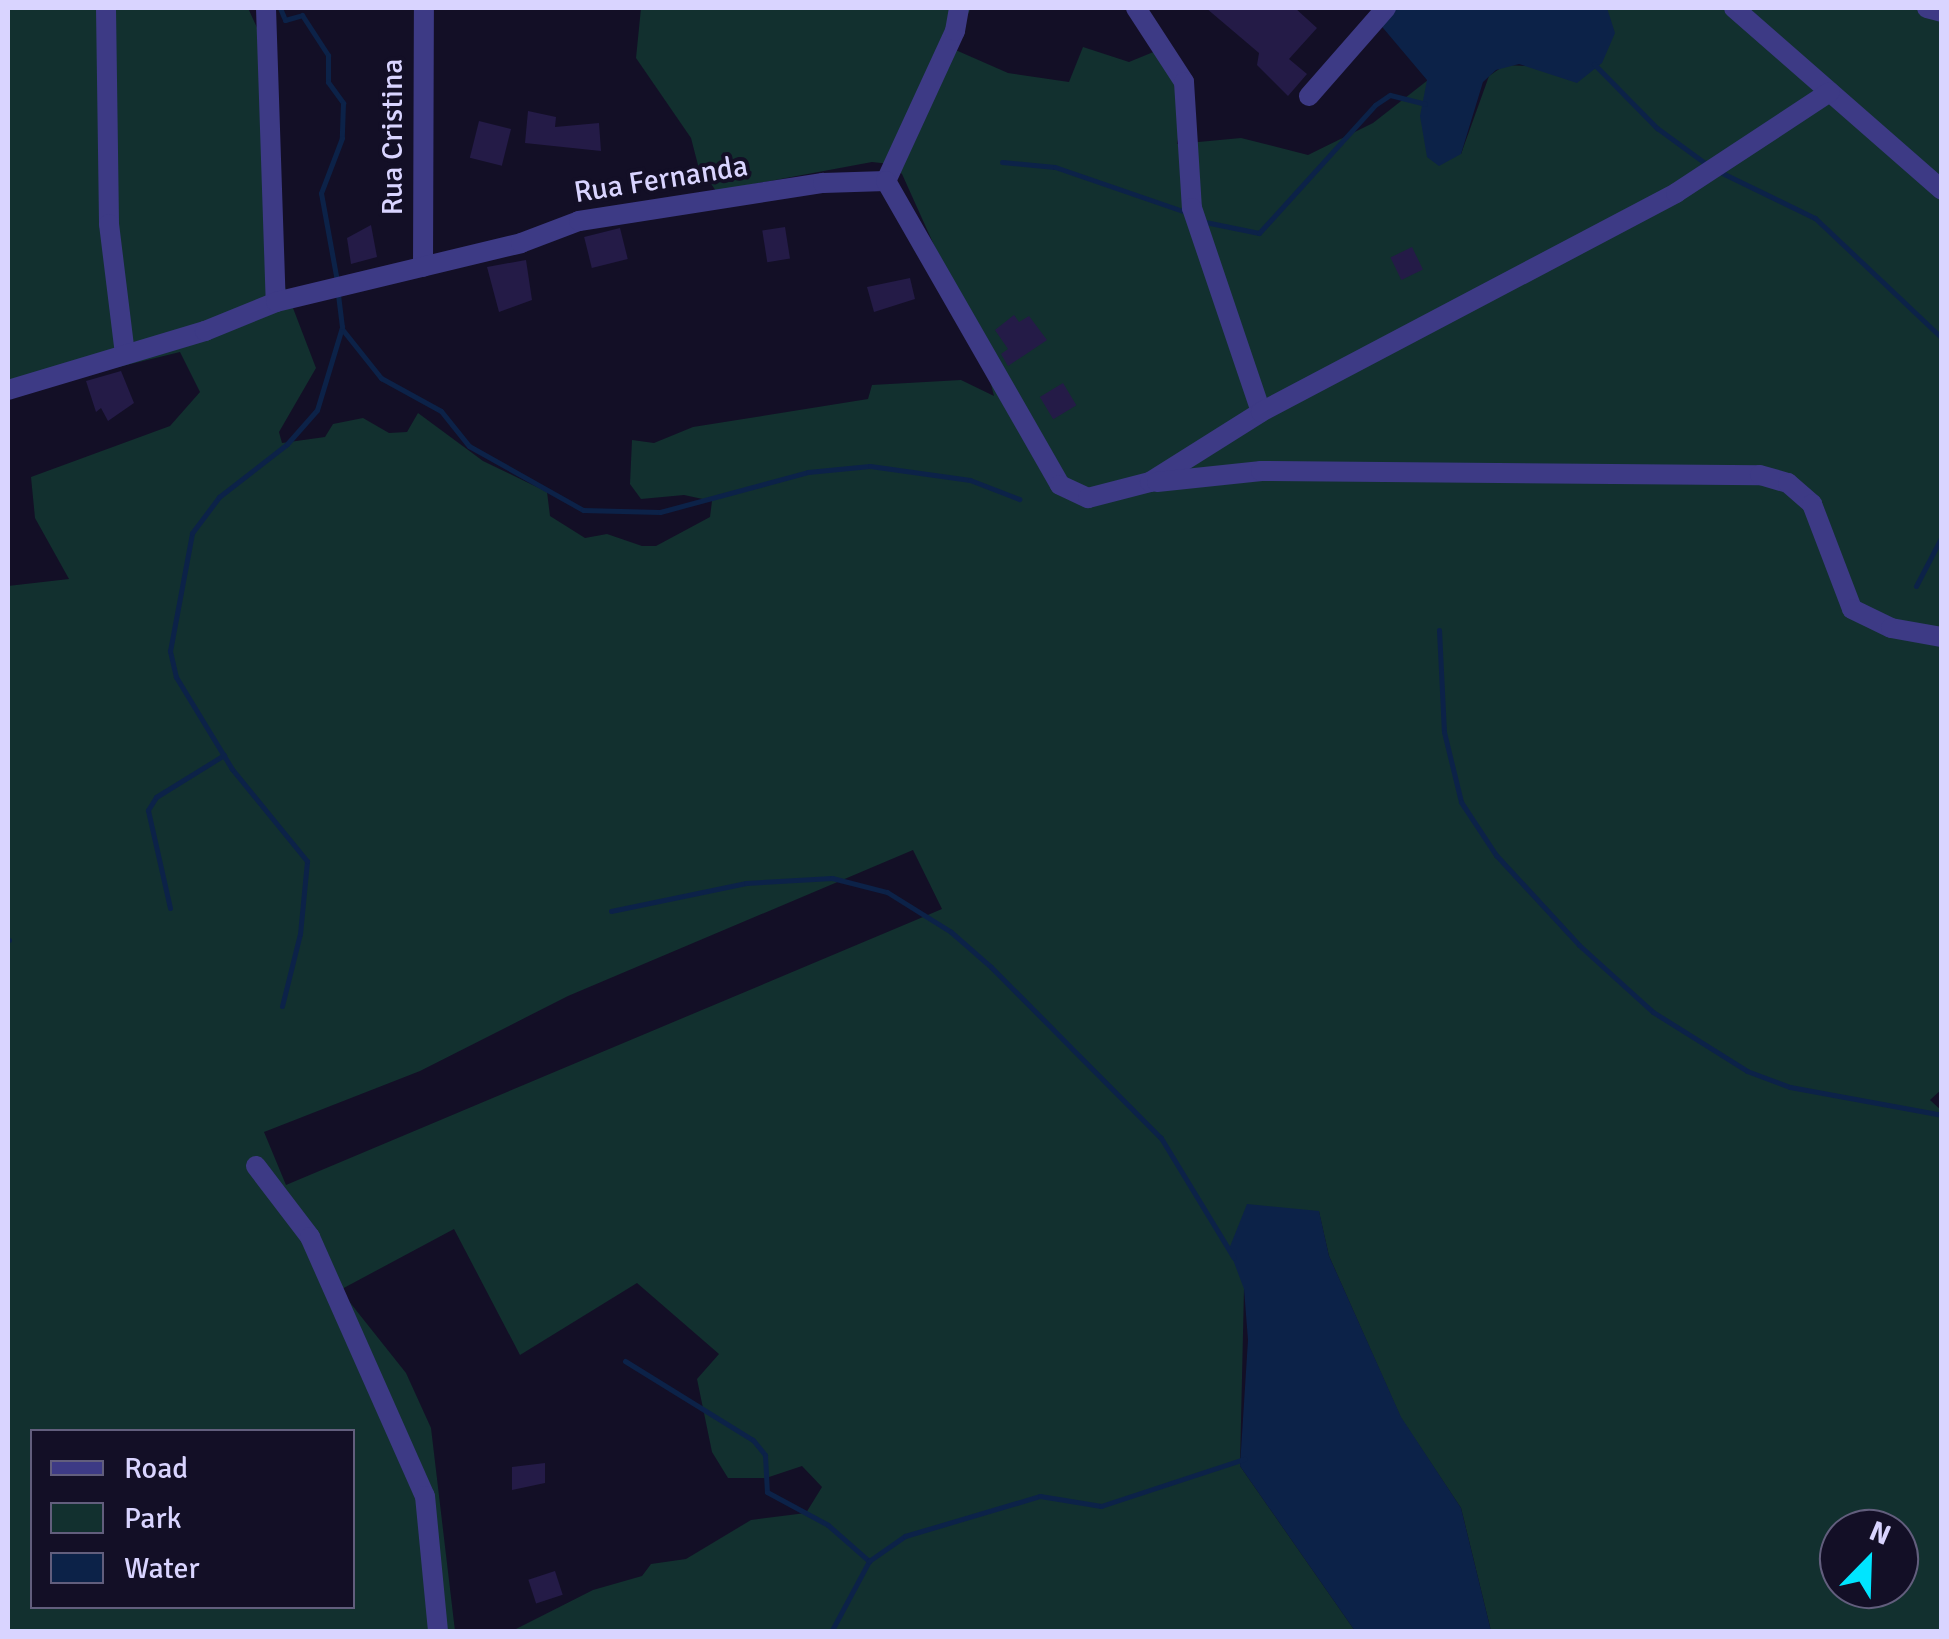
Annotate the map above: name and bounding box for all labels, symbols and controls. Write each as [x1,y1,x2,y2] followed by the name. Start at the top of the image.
[375,59,411,215] street label: Rua Cristina
[572,148,750,212] street label: Rua Fernanda
[30,1429,355,1609] legend
[124,1450,188,1487] text: Road
[124,1500,182,1537] text: Park
[1819,1509,1919,1609] north arrow
[1864,1514,1896,1553] text: N
[124,1550,200,1587] text: Water

